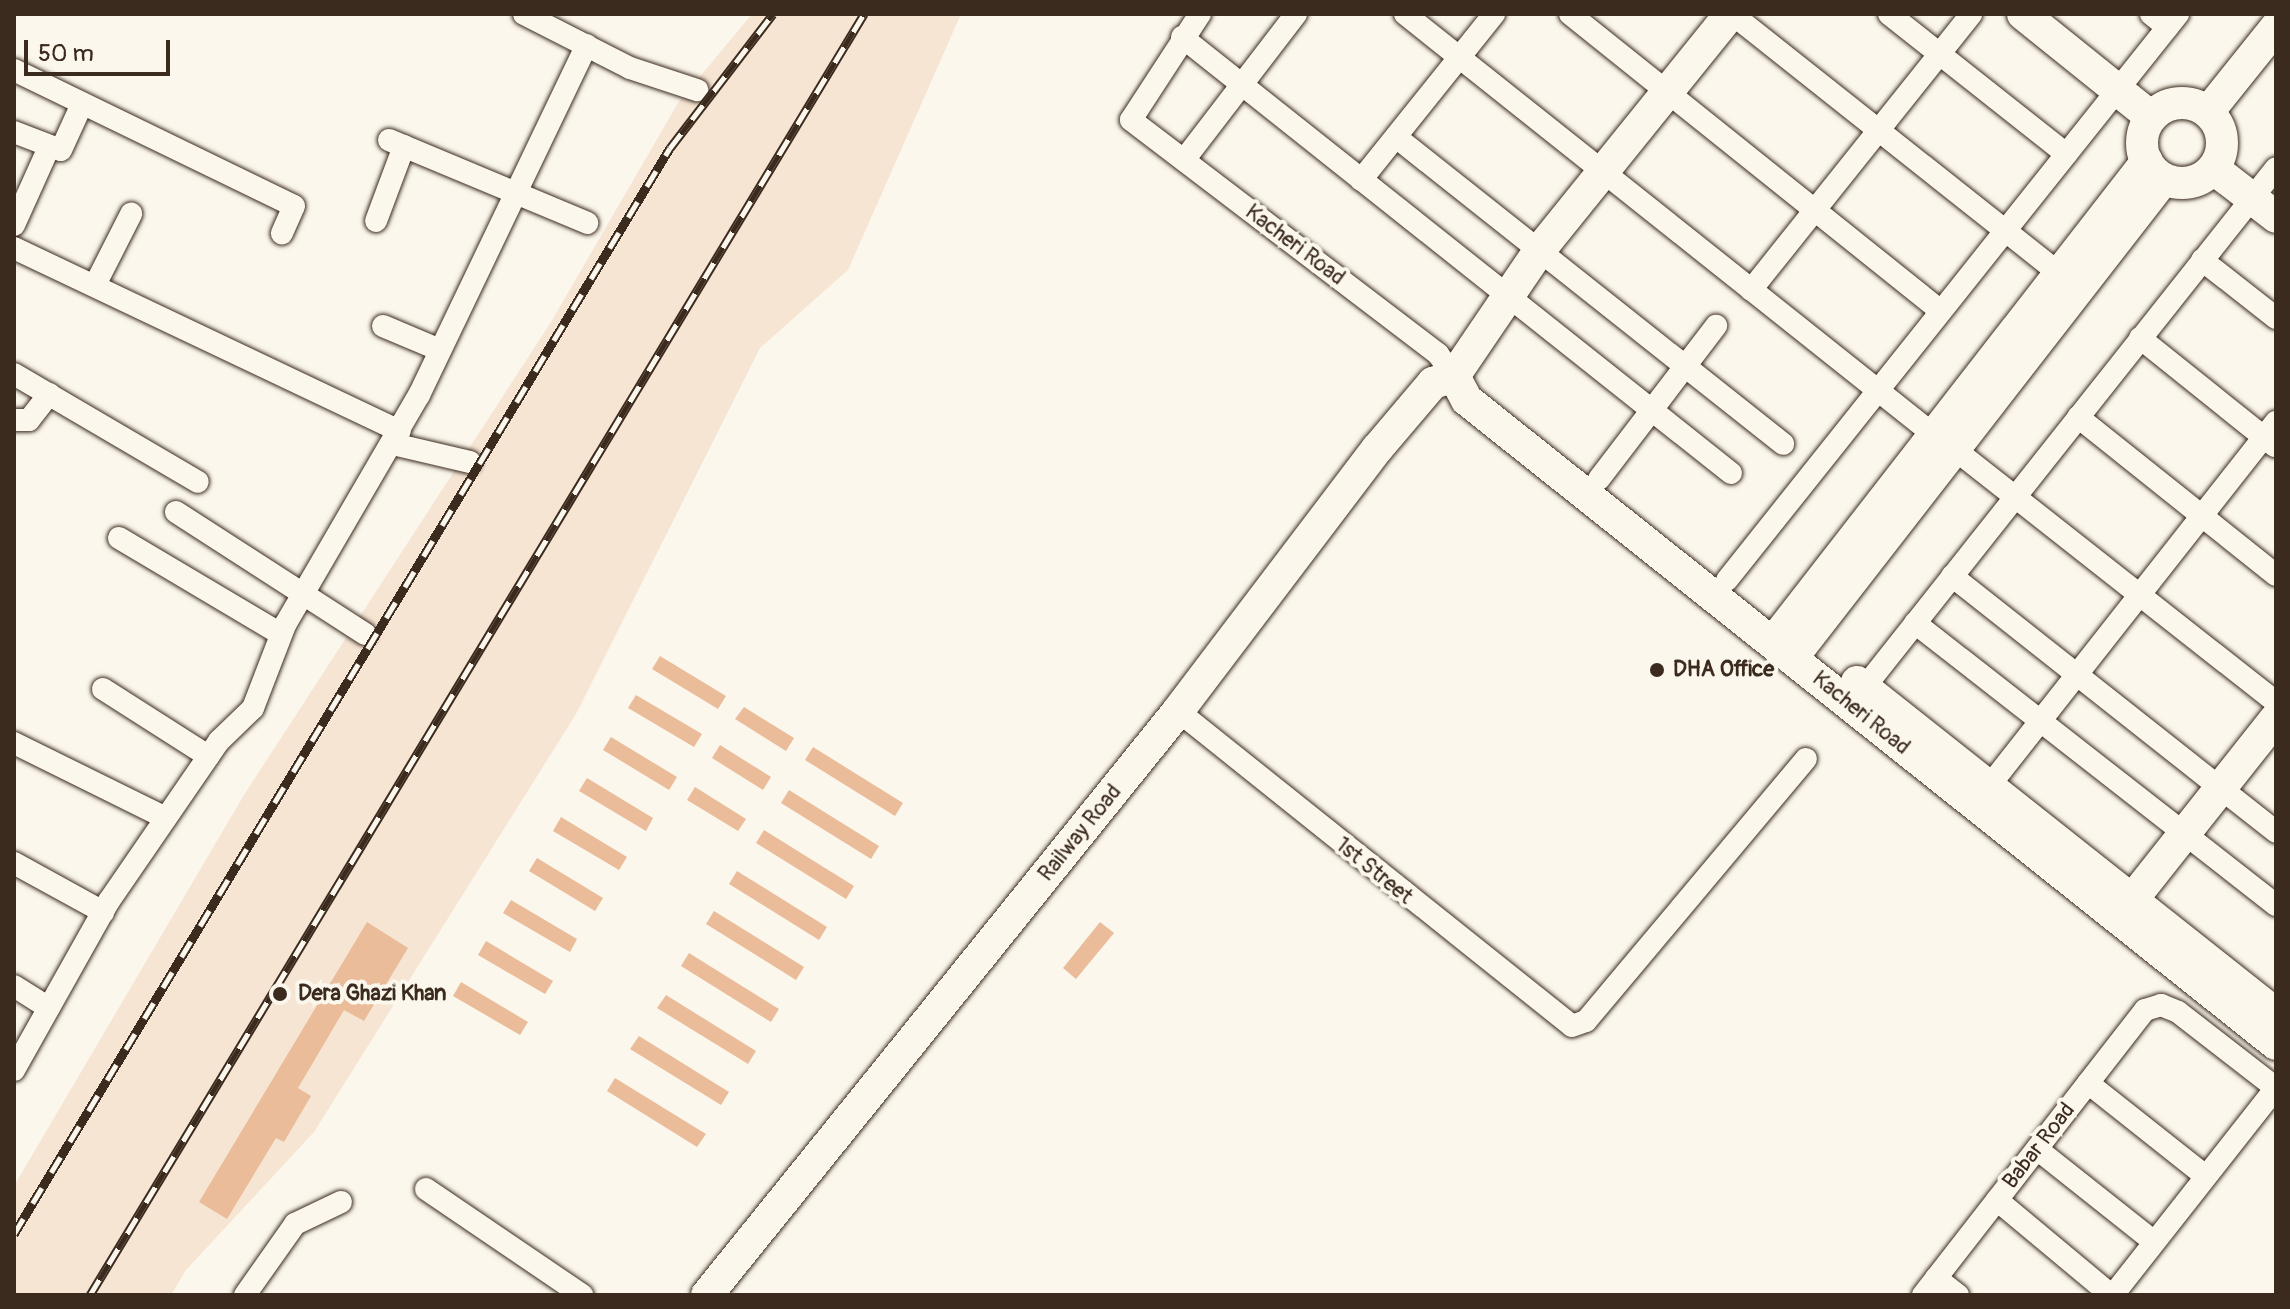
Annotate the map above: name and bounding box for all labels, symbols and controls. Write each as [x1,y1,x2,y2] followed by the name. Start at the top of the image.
[28,24,174,74] scale bar
[38,39,94,68] text: 50 m
[1240,199,1350,291] street label: Kacheri Road
[1673,657,1774,683] place label: DHA Office
[1648,661,1666,679] marker: DHA Office
[1807,666,1915,760] street label: Kacheri Road
[1033,779,1127,887] street label: Railway Road
[1330,832,1418,910] street label: 1st Street
[298,981,446,1007] place label: Dera Ghazi Khan
[269,983,291,1005] marker: Dera Ghazi Khan
[1997,1098,2081,1194] street label: Babar Road

